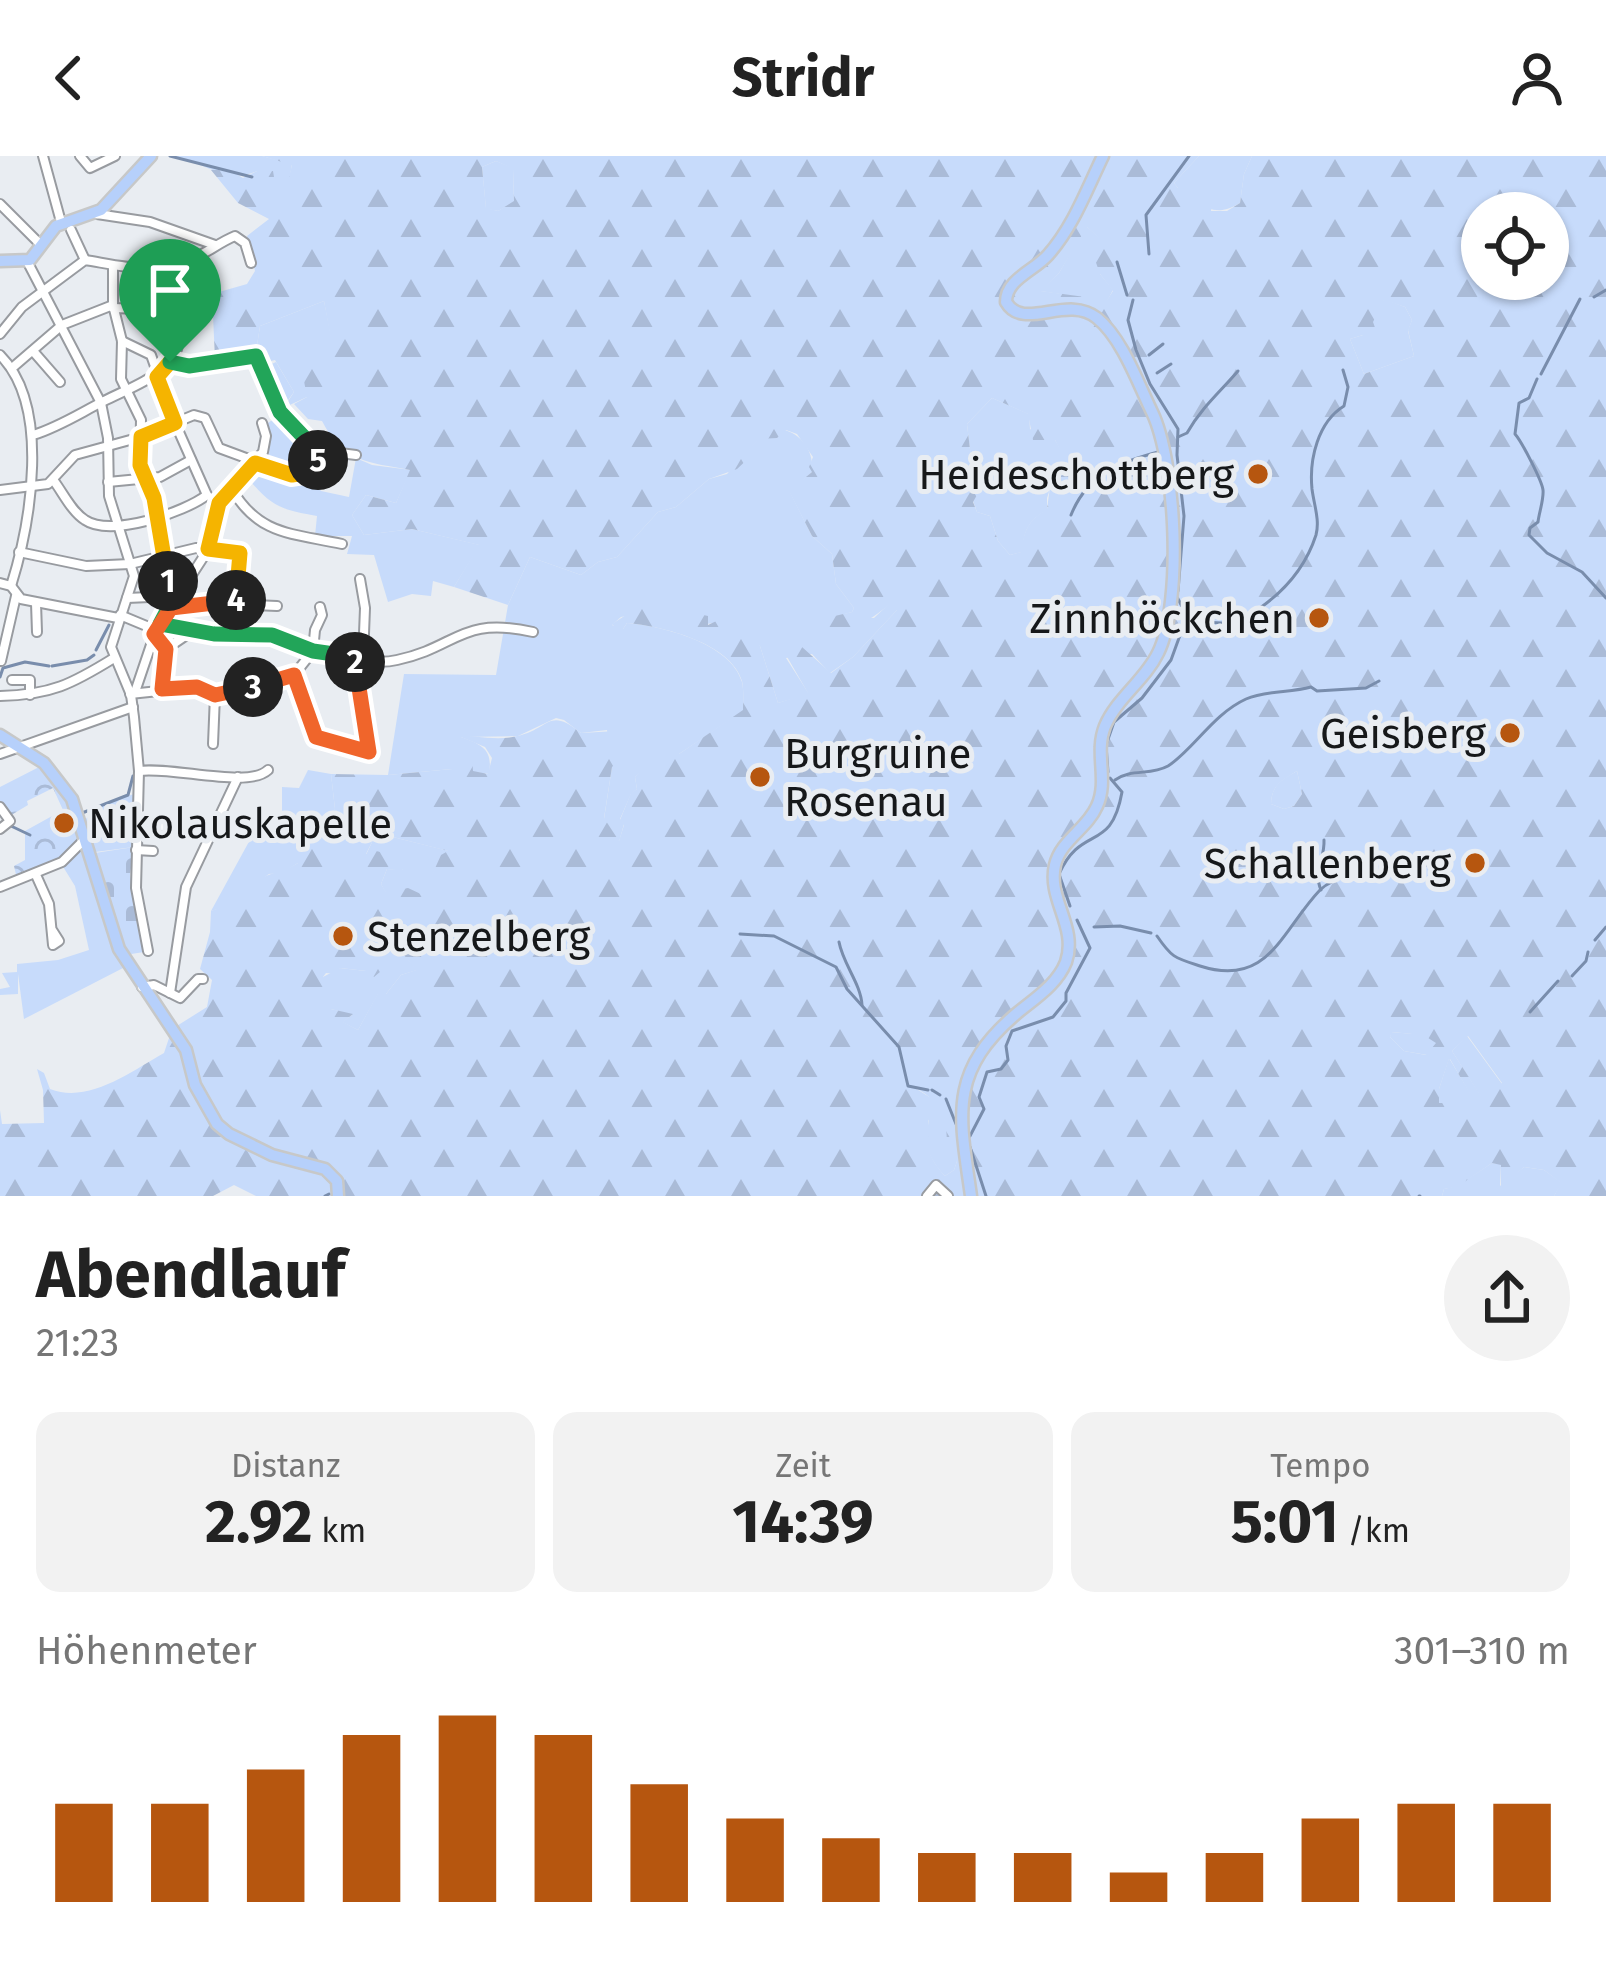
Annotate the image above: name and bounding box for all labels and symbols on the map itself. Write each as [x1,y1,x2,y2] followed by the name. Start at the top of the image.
[119,239,221,362] pin
[288,430,348,490] pin: 5
[918,450,1234,500] place label: Heideschottberg
[1245,461,1271,487] marker: Heideschottberg
[138,551,198,611] pin: 1
[206,570,266,630] pin: 4
[1029,594,1295,644] place label: Zinnhöckchen
[1306,605,1332,631] marker: Zinnhöckchen
[325,632,385,692] pin: 2
[223,657,283,717] pin: 3
[1320,709,1486,759] place label: Geisberg
[1497,720,1523,746] marker: Geisberg
[784,729,971,827] place label: Burgruine Rosenau
[747,764,773,790] marker: Burgruine Rosenau
[88,799,392,849] place label: Nikolauskapelle
[51,810,77,836] marker: Nikolauskapelle
[1204,839,1451,889] place label: Schallenberg
[1462,850,1488,876] marker: Schallenberg
[367,912,591,962] place label: Stenzelberg
[330,923,356,949] marker: Stenzelberg

